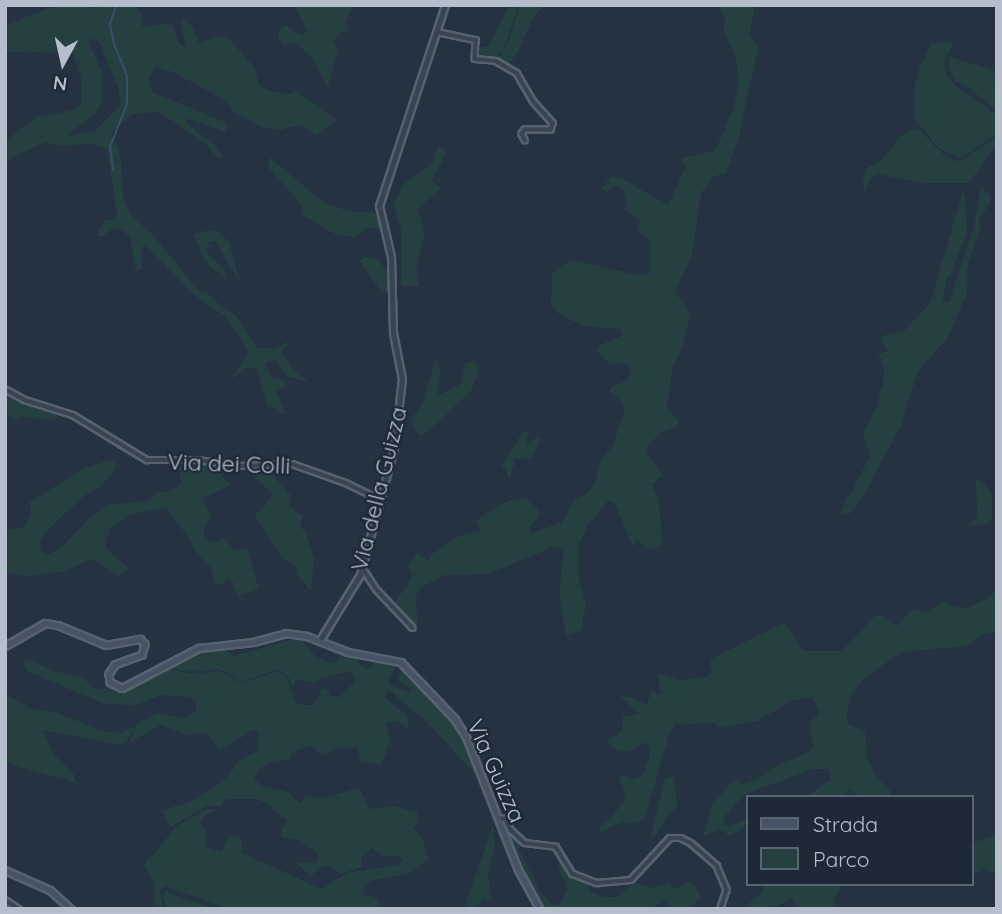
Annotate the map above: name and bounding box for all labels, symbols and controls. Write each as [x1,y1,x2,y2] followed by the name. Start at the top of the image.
[28,28,98,98] north arrow
[51,71,69,97] text: N
[345,404,413,574] street label: Via della Guizza
[167,448,291,480] street label: Via dei Colli
[461,715,531,827] street label: Via Guizza
[746,795,974,886] legend
[813,811,878,837] text: Strada
[813,846,869,872] text: Parco

